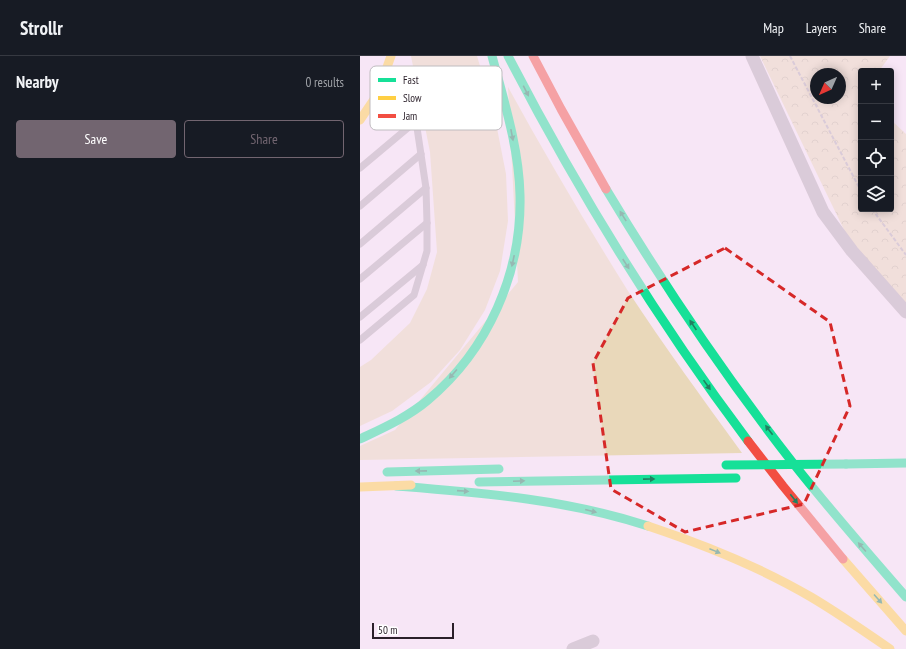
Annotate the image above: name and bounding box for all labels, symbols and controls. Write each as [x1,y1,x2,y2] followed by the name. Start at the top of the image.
[20,16,63,40] text: Strollr
[763,19,784,37] text: Map
[806,19,837,37] text: Layers
[859,19,886,37] text: Share
[370,66,502,130] legend
[810,68,846,104] north arrow
[858,68,894,212] map controls
[858,68,894,104] button: +
[16,71,59,93] text: Nearby
[403,73,419,87] text: Fast
[305,74,344,91] text: 0 results
[523,85,529,96] one-way arrow
[403,91,422,105] text: Slow
[858,104,894,140] button: −
[402,109,417,123] text: Jam
[16,120,176,158] button: Save
[184,120,344,158] button: Share
[509,128,515,141] one-way arrow
[858,140,894,176] button: locate
[858,176,894,212] button: layers
[619,210,626,222] one-way arrow
[510,255,516,267] one-way arrow
[622,258,629,270] one-way arrow
[689,320,697,330] one-way arrow
[449,369,458,380] one-way arrow
[703,379,711,390] one-way arrow
[765,425,773,436] one-way arrow
[414,468,427,474] one-way arrow
[643,476,656,482] one-way arrow
[513,477,525,484] one-way arrow
[457,488,469,495] one-way arrow
[790,494,798,505] one-way arrow
[585,508,597,514] one-way arrow
[858,541,867,552] one-way arrow
[709,548,721,554] one-way arrow
[873,594,882,604] one-way arrow
[372,621,454,640] scale bar
[378,623,397,637] text: 50 m

